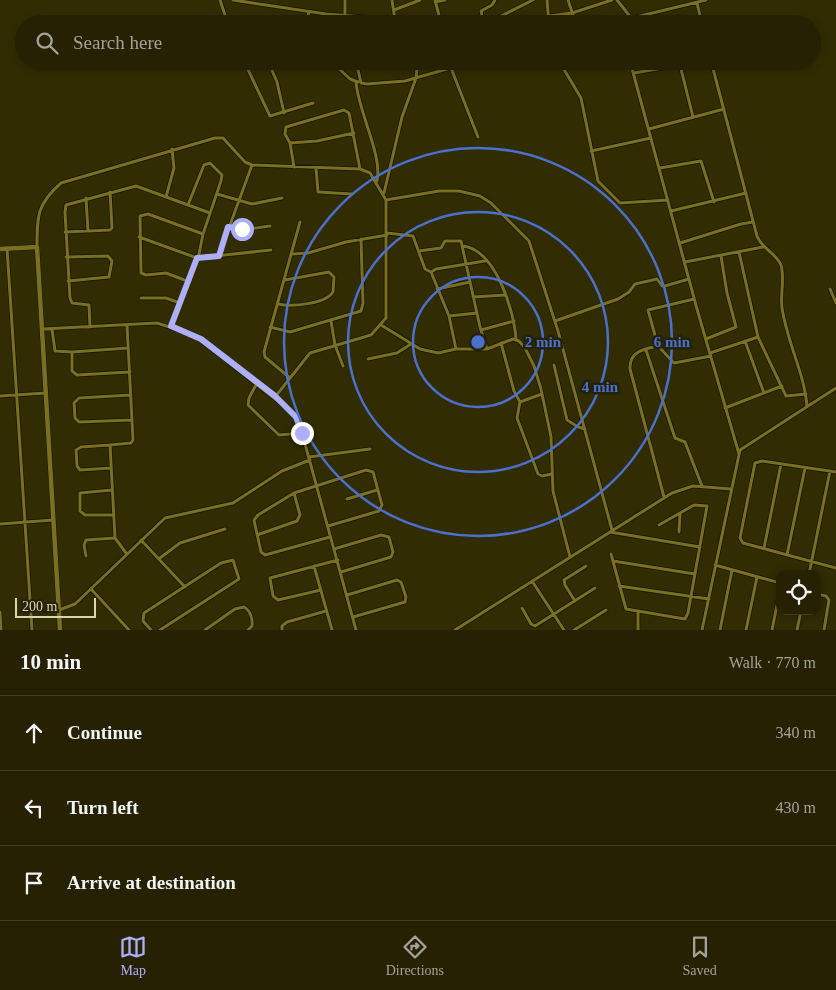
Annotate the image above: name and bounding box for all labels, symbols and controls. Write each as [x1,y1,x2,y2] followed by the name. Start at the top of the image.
[15,15,821,70] search box
[33,29,61,57] icon: search
[73,32,162,53] text: Search here
[231,218,254,241] route start
[469,333,487,351] centre of rings
[525,334,562,350] text: 2 min
[654,334,691,350] text: 6 min
[582,379,619,395] text: 4 min
[291,422,314,445] route end
[776,570,821,615] map controls
[776,570,821,615] button: locate
[15,595,96,618] scale bar
[22,599,57,614] text: 200 m
[20,650,81,674] text: 10 min
[729,654,816,671] text: Walk · 770 m
[20,719,48,747] icon: ahead
[67,722,142,743] text: Continue
[776,724,816,741] text: 340 m
[20,794,48,822] icon: left
[67,797,139,818] text: Turn left
[776,799,816,816] text: 430 m
[20,869,48,897] icon: arrive
[67,872,236,893] text: Arrive at destination
[119,933,147,979] tab: Map
[386,933,444,979] tab: Directions
[683,933,717,979] tab: Saved

